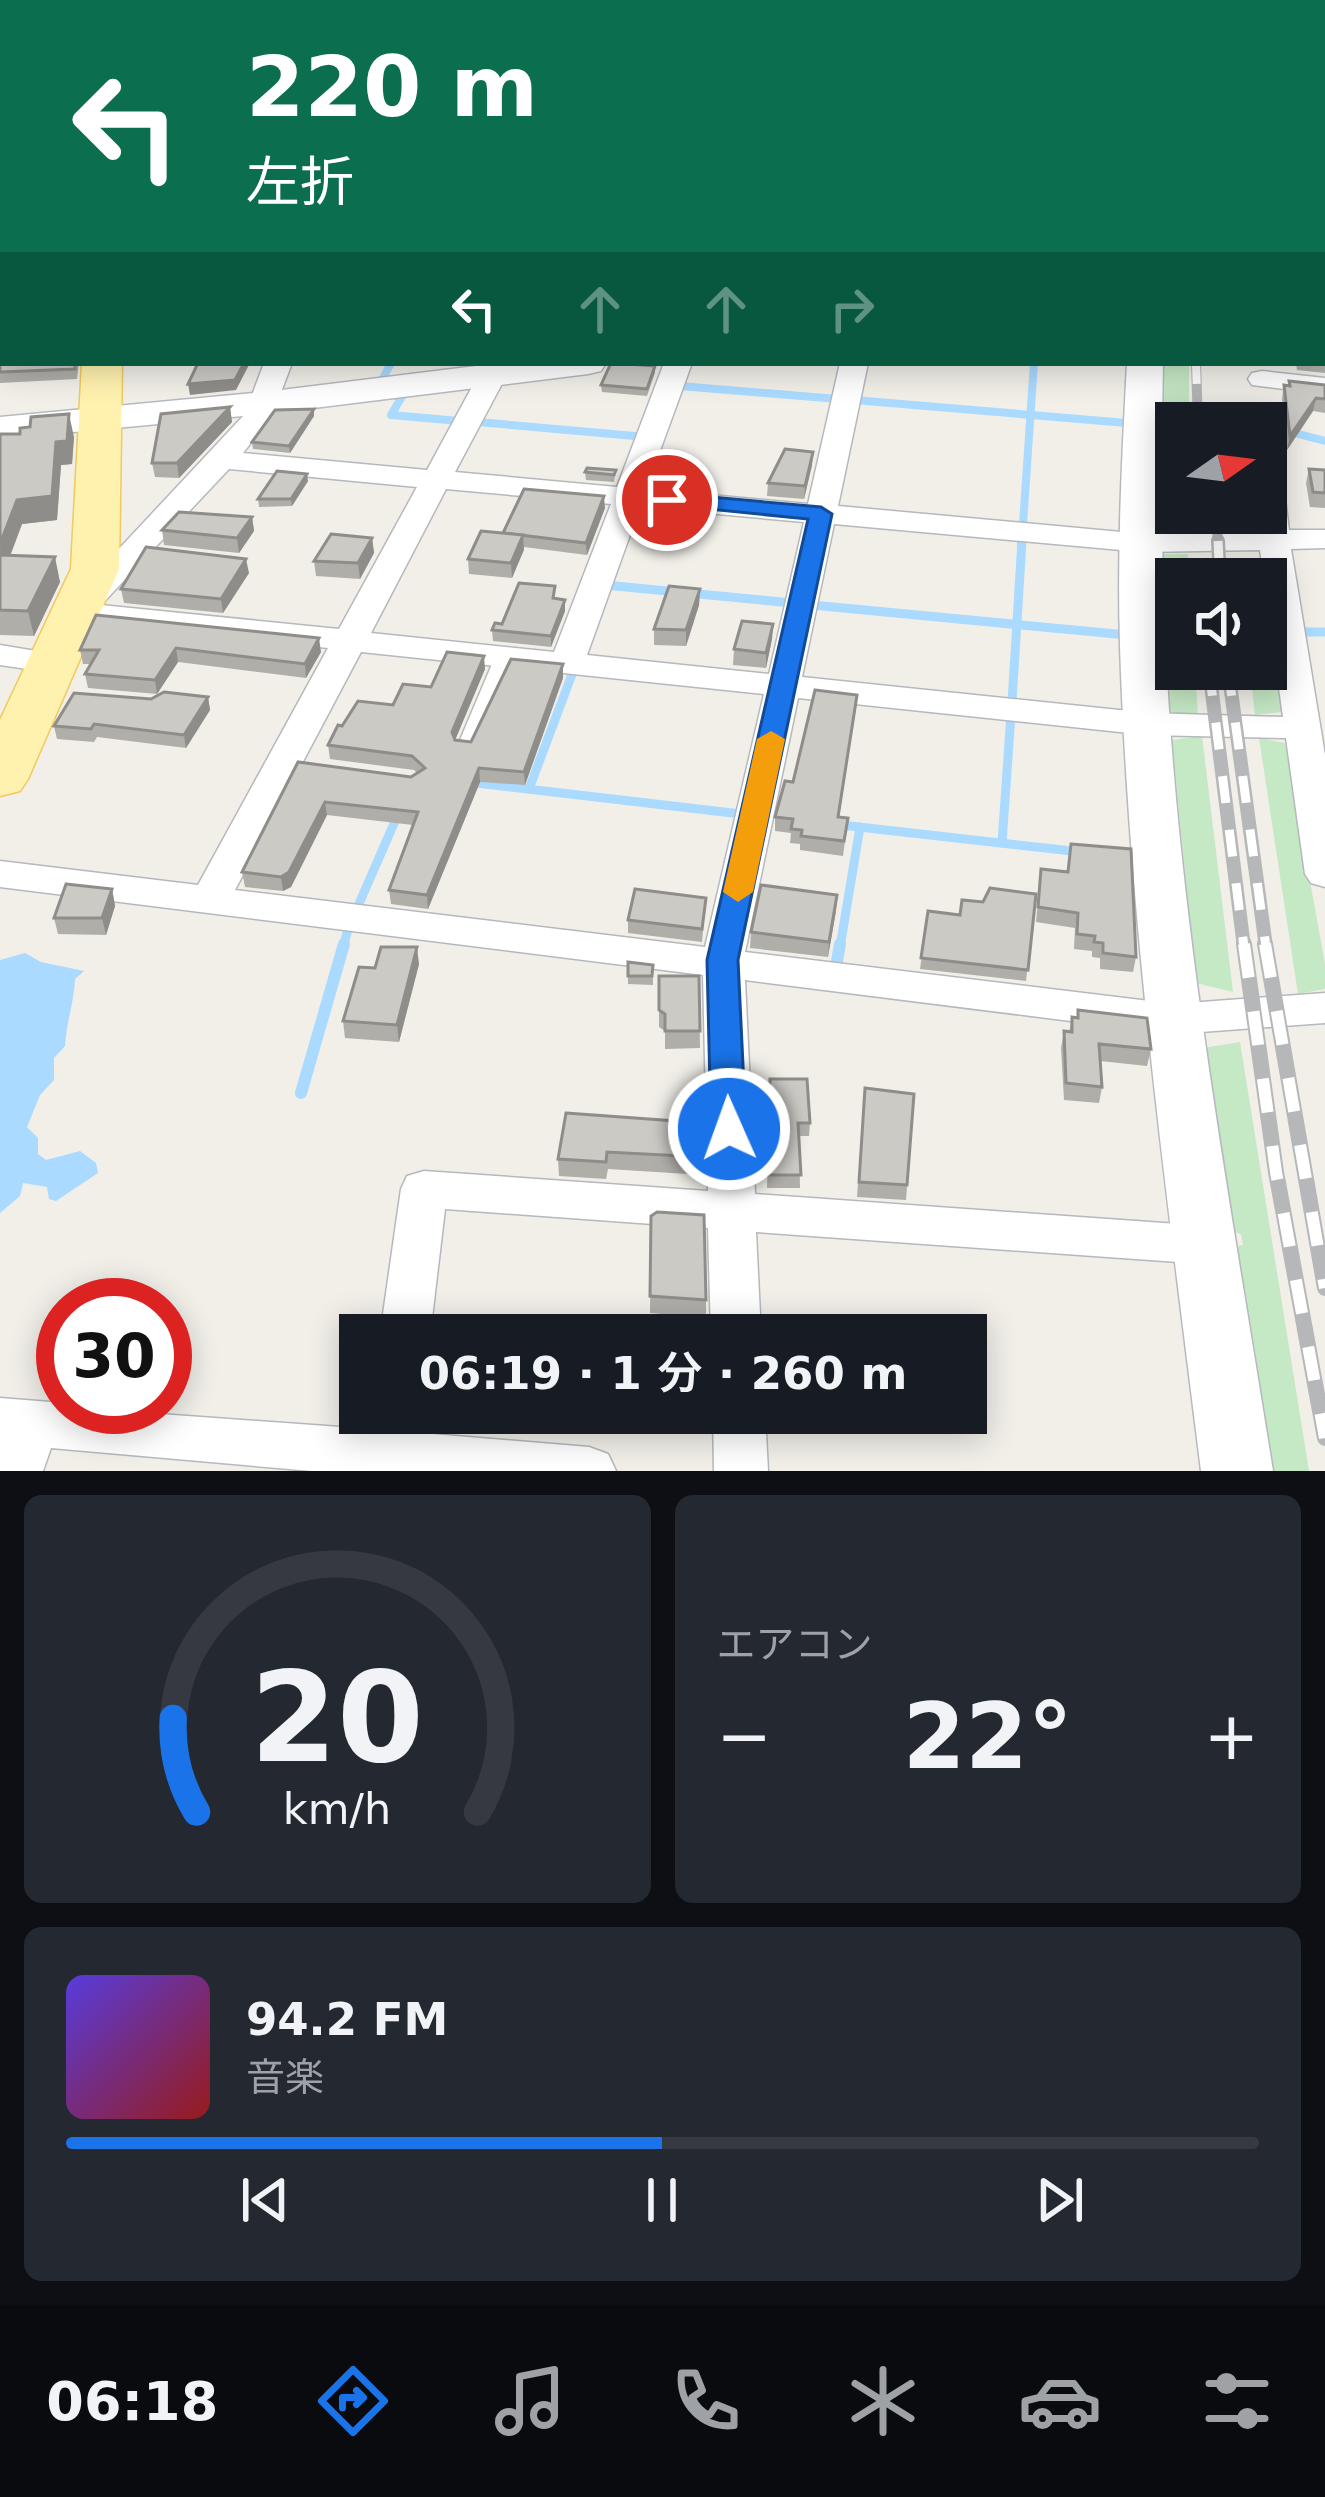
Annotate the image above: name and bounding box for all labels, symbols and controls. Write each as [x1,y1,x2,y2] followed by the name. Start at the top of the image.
[246,38,538,136] text: 220 m
[48,48,204,204] icon: left
[246,151,354,214] text: 左折
[441,276,507,342] icon: left
[567,276,633,342] icon: ahead
[693,276,759,342] icon: ahead
[819,276,885,342] icon: right
[1155,402,1287,534] north arrow
[1155,402,1287,690] map controls
[616,449,718,551] pin
[634,467,700,533] icon: arrive
[1155,558,1287,690] button: sound
[666,1066,792,1192] position arrow
[36,1278,192,1434] speed limit sign: 30
[419,1347,907,1400] text: 06:19 · 1 分 · 260 m
[717,1622,873,1667] text: エアコン
[250,1645,424,1790] text: 20
[903,1684,1073,1789] text: 22°
[717,1698,772,1775] text: −
[1204,1698,1259,1775] text: +
[283,1784,391,1834] text: km/h
[246,1993,448,2046] text: 94.2 FM
[246,2055,324,2100] text: 音楽
[232,2167,298,2233] icon: previous
[629,2167,695,2233] icon: pause
[1027,2167,1093,2233] icon: next
[311,2359,395,2443] icon: directions
[488,2359,572,2443] icon: music
[664,2359,748,2443] icon: phone
[841,2359,925,2443] icon: climate
[1018,2359,1102,2443] icon: car
[1195,2359,1279,2443] icon: filters
[46,2370,218,2433] text: 06:18

